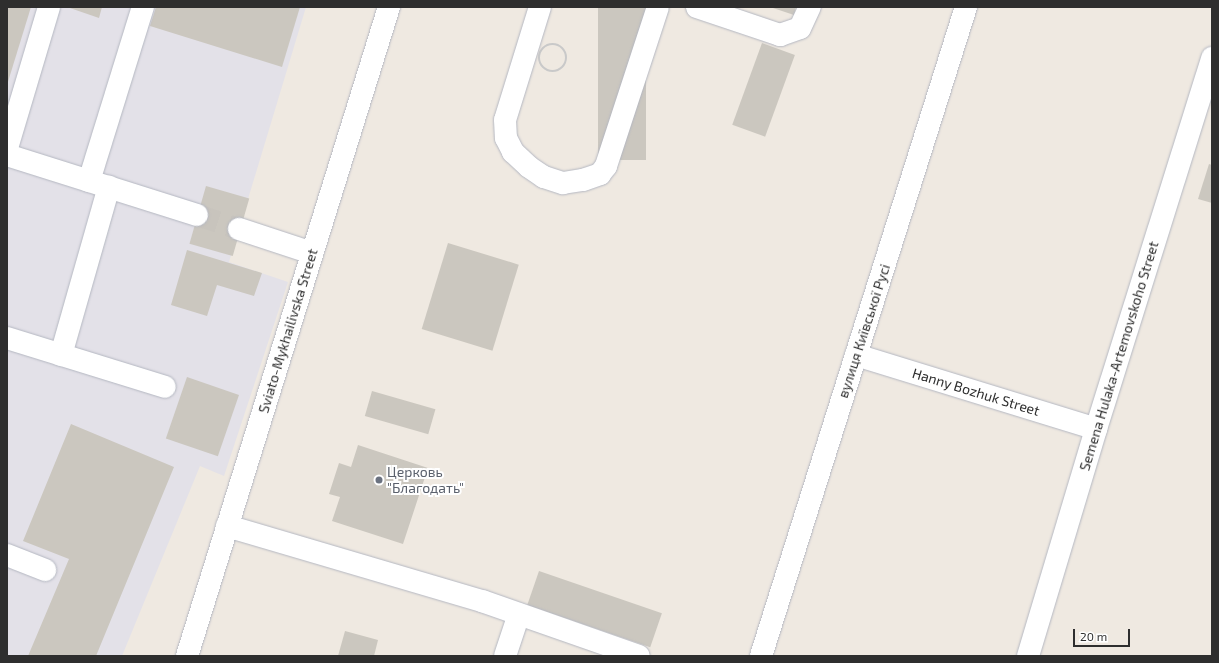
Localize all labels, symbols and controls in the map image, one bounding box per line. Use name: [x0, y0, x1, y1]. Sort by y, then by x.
street label: Semena Hulaka-Artemovskoho Street: [1076, 239, 1162, 473]
street label: Sviato-Mykhailivska Street: [255, 247, 321, 415]
street label: вулиця Київської Русі: [834, 262, 894, 400]
street label: Hanny Bozhuk Street: [910, 365, 1042, 419]
place label: Церковь "Благодать": [387, 464, 464, 496]
marker: Церковь "Благодать": [374, 475, 384, 485]
scale bar: [1075, 621, 1132, 647]
text: 20 m: [1080, 629, 1107, 643]

